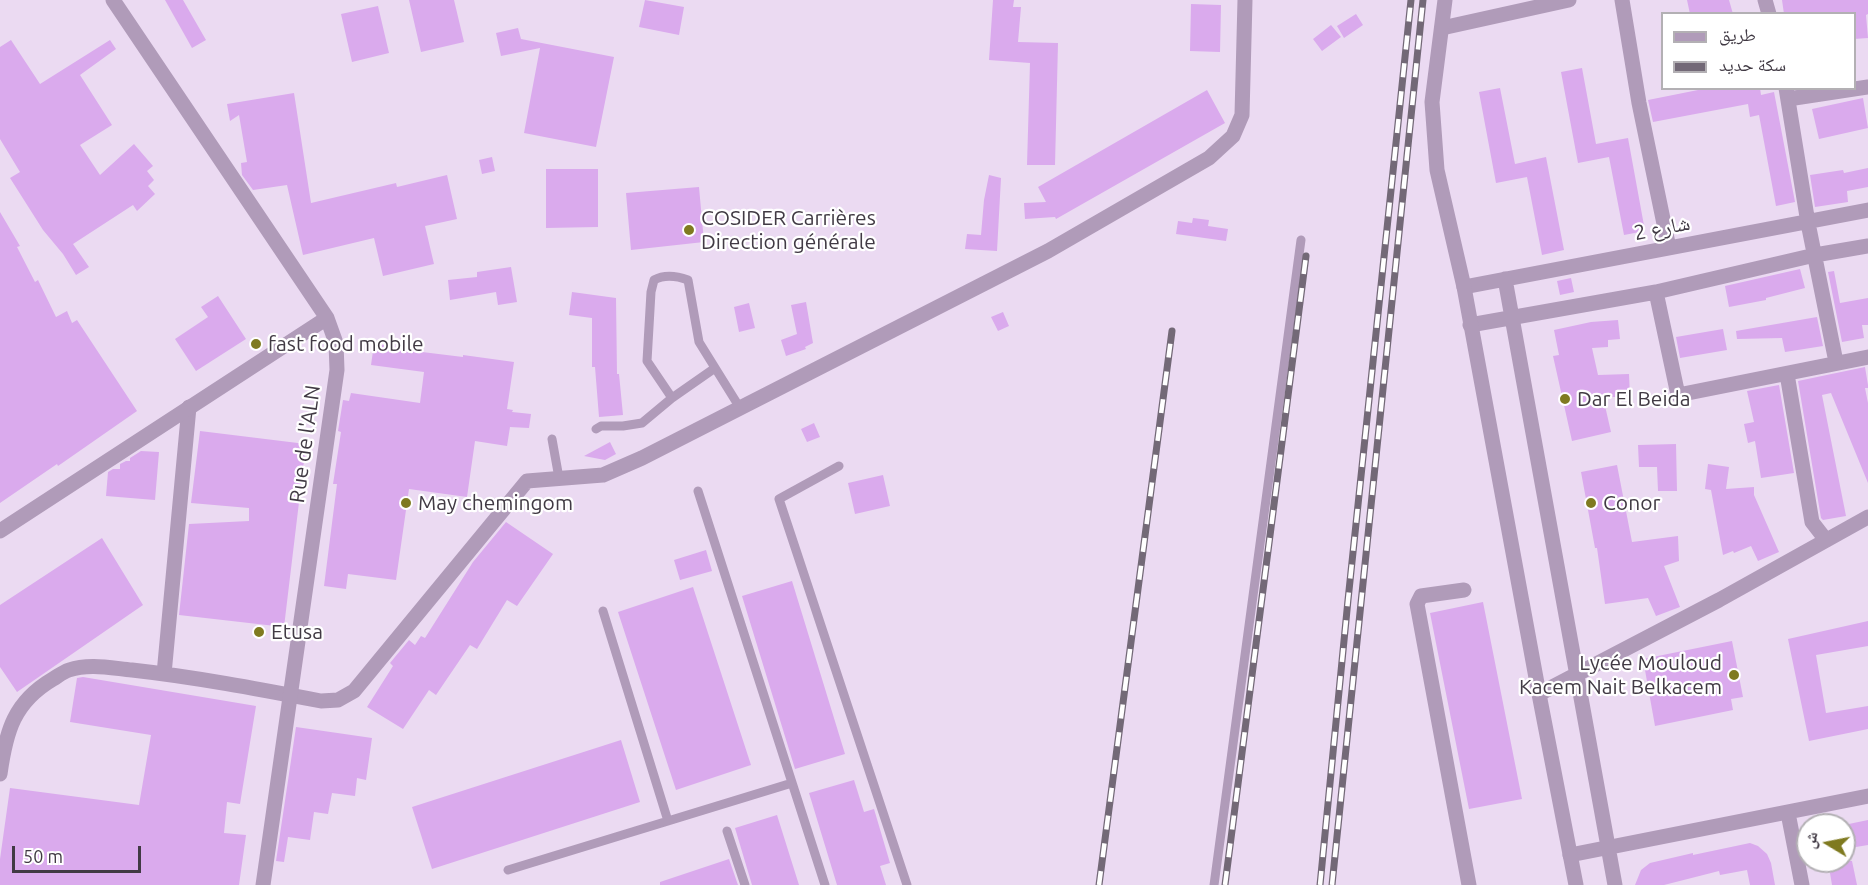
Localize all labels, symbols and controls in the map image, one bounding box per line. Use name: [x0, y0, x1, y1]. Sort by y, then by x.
legend: [1661, 12, 1856, 90]
text: طريق: [1719, 24, 1756, 44]
text: سكة حديد: [1719, 54, 1786, 74]
place label: COSIDER Carrières Direction générale: [701, 205, 876, 255]
street label: شارع 2: [1632, 210, 1692, 246]
marker: COSIDER Carrières Direction générale: [682, 223, 696, 237]
place label: fast food mobile: [268, 331, 423, 357]
marker: fast food mobile: [249, 337, 263, 351]
street label: Rue de l'ALN: [284, 383, 326, 505]
place label: Dar El Beida: [1577, 386, 1691, 412]
marker: Dar El Beida: [1558, 392, 1572, 406]
place label: May chemingom: [418, 490, 573, 516]
place label: Conor: [1603, 490, 1660, 516]
marker: May chemingom: [399, 496, 413, 510]
marker: Conor: [1584, 496, 1598, 510]
place label: Etusa: [271, 619, 323, 645]
marker: Etusa: [252, 625, 266, 639]
place label: Lycée Mouloud Kacem Nait Belkacem: [1519, 650, 1722, 700]
marker: Lycée Mouloud Kacem Nait Belkacem: [1727, 668, 1741, 682]
north arrow: [1796, 813, 1856, 873]
text: ش: [1800, 830, 1821, 850]
scale bar: [15, 834, 144, 872]
text: 50 m: [23, 846, 63, 866]

